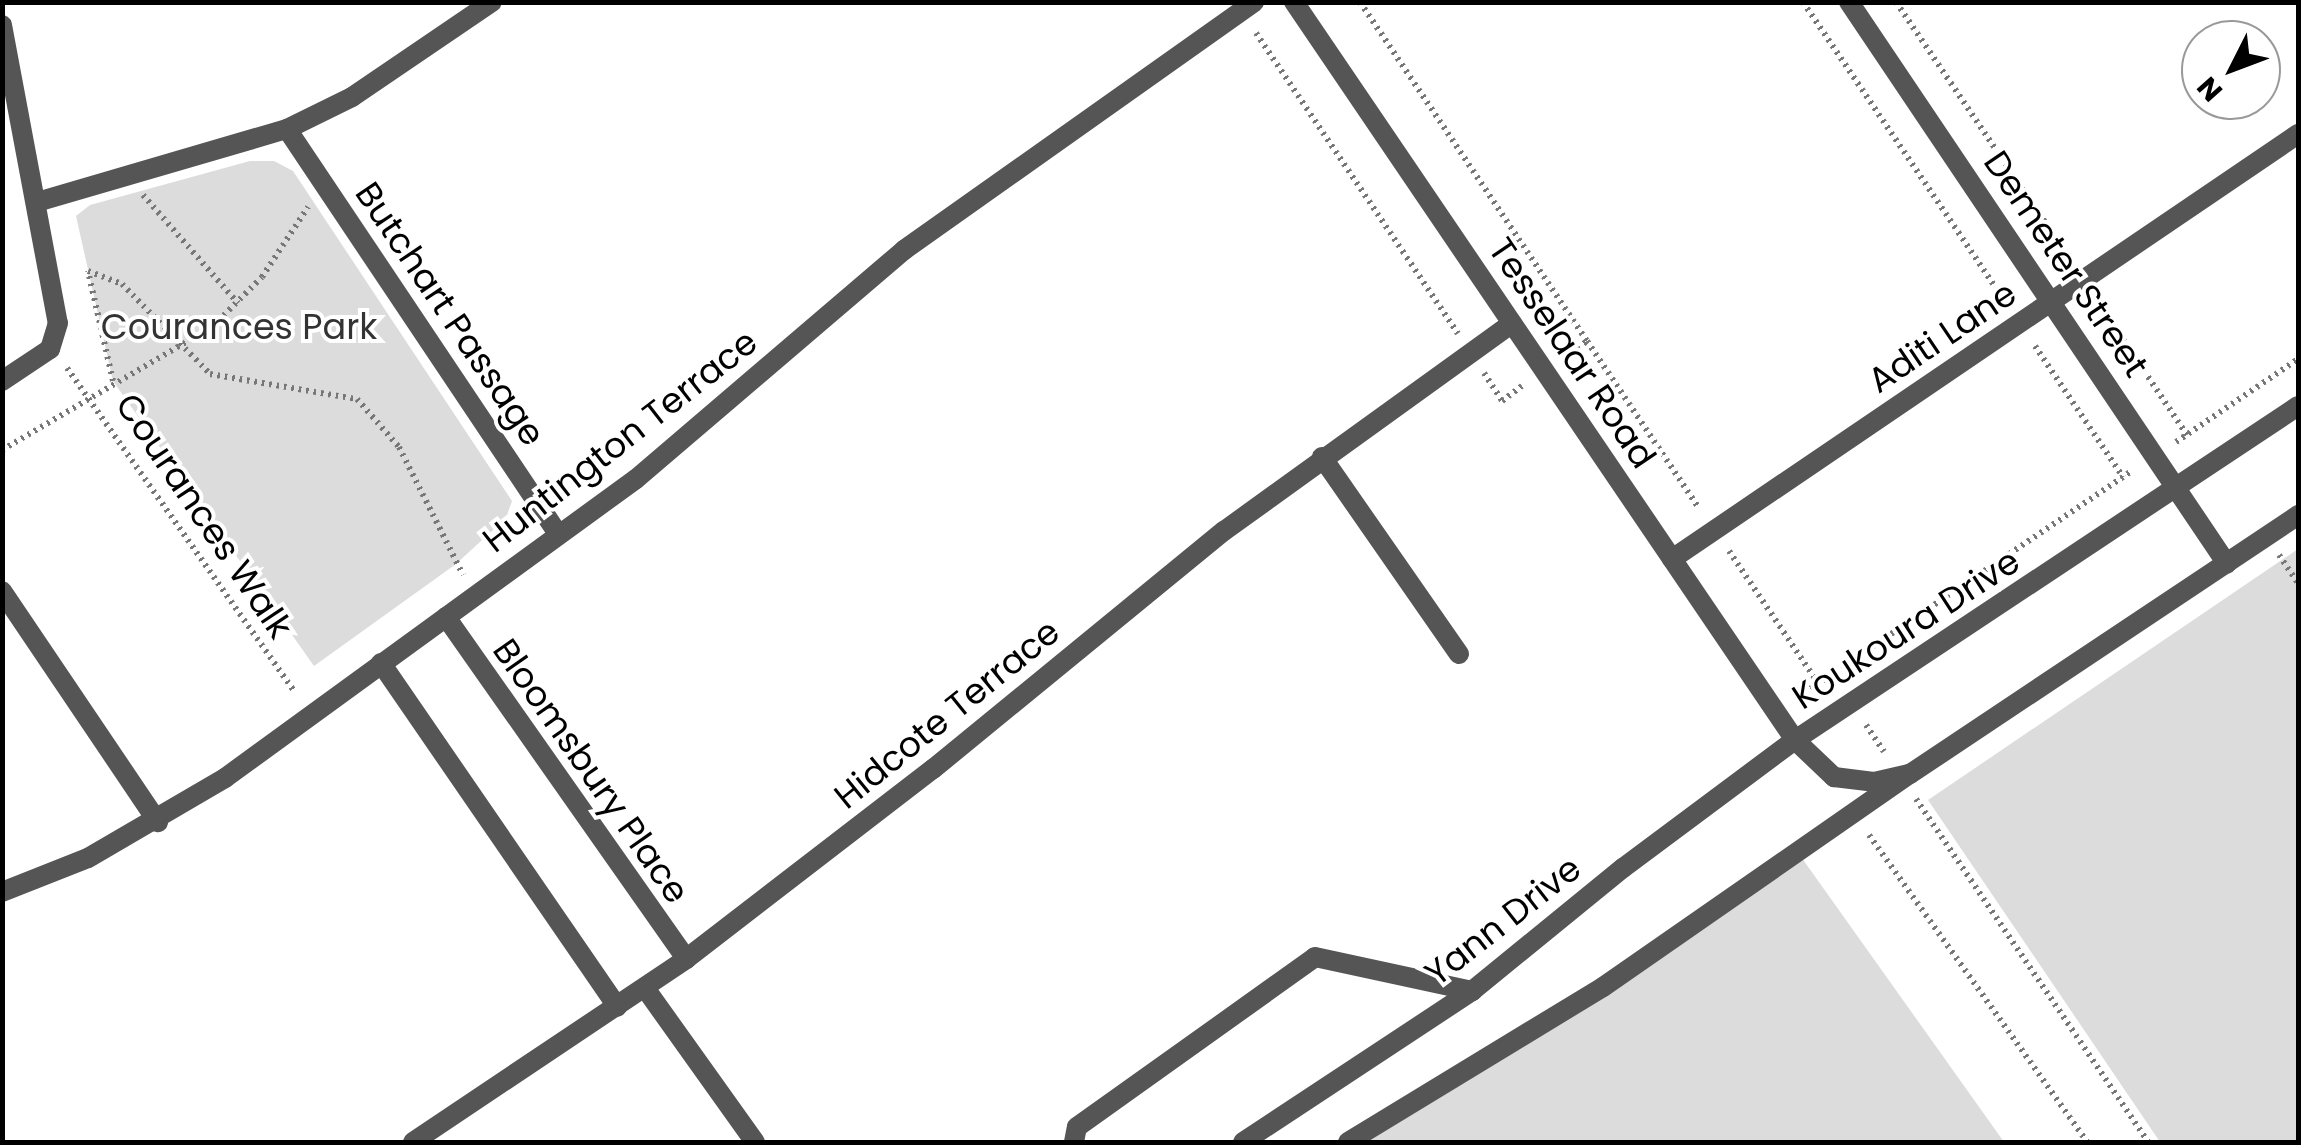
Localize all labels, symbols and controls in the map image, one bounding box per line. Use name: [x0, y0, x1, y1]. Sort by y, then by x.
north arrow: [2181, 20, 2281, 120]
text: N: [2188, 68, 2231, 110]
street label: Demeter Street: [1975, 143, 2157, 385]
street label: Butchart Passage: [346, 174, 554, 454]
street label: Tesselaar Road: [1480, 230, 1664, 476]
street label: Aditi Lane: [1860, 272, 2024, 402]
park label: Courances Park: [101, 306, 377, 348]
street label: Huntington Terrace: [474, 321, 766, 561]
street label: Courances Walk: [107, 386, 301, 646]
street label: Koukoura Drive: [1785, 540, 2027, 718]
street label: Hidcote Terrace: [826, 610, 1068, 818]
street label: Bloomsbury Place: [484, 631, 698, 911]
street label: Yann Drive: [1417, 847, 1589, 995]

